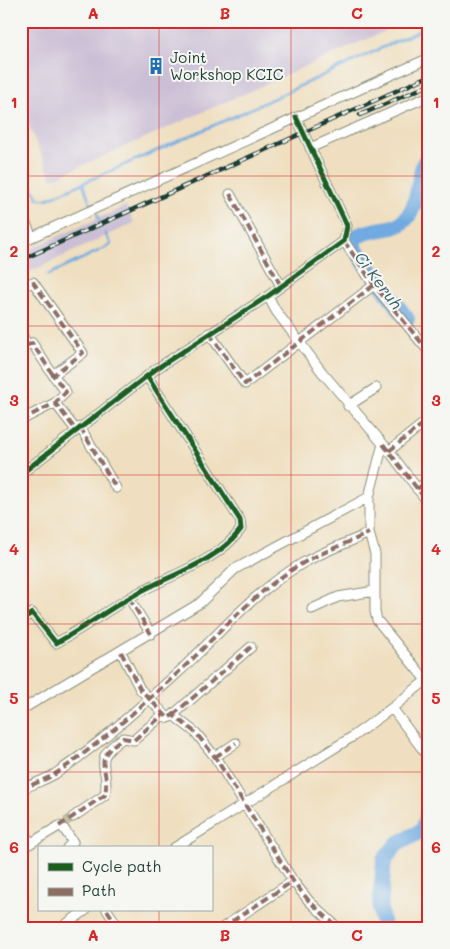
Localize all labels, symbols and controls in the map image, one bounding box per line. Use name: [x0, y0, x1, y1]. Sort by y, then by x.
text: A: [87, 2, 99, 23]
text: B: [220, 2, 230, 23]
text: C: [351, 2, 363, 23]
place label: Joint Workshop KCIC: [170, 47, 284, 84]
building icon: Joint Workshop KCIC: [146, 56, 166, 76]
text: 1: [10, 91, 18, 112]
text: 1: [432, 91, 440, 112]
text: 2: [10, 240, 19, 261]
text: 2: [432, 240, 441, 261]
water label: Ci Keruh: [350, 247, 408, 313]
text: 3: [9, 389, 19, 410]
text: 3: [431, 389, 441, 410]
text: 4: [9, 538, 19, 559]
text: 4: [431, 538, 441, 559]
text: 5: [9, 687, 19, 708]
text: 5: [431, 687, 441, 708]
text: 6: [9, 836, 19, 857]
text: 6: [431, 836, 441, 857]
legend: [38, 846, 212, 912]
text: Cycle path: [82, 856, 161, 876]
text: Path: [82, 880, 116, 900]
text: A: [87, 924, 99, 945]
text: B: [220, 924, 230, 945]
text: C: [351, 924, 363, 945]

